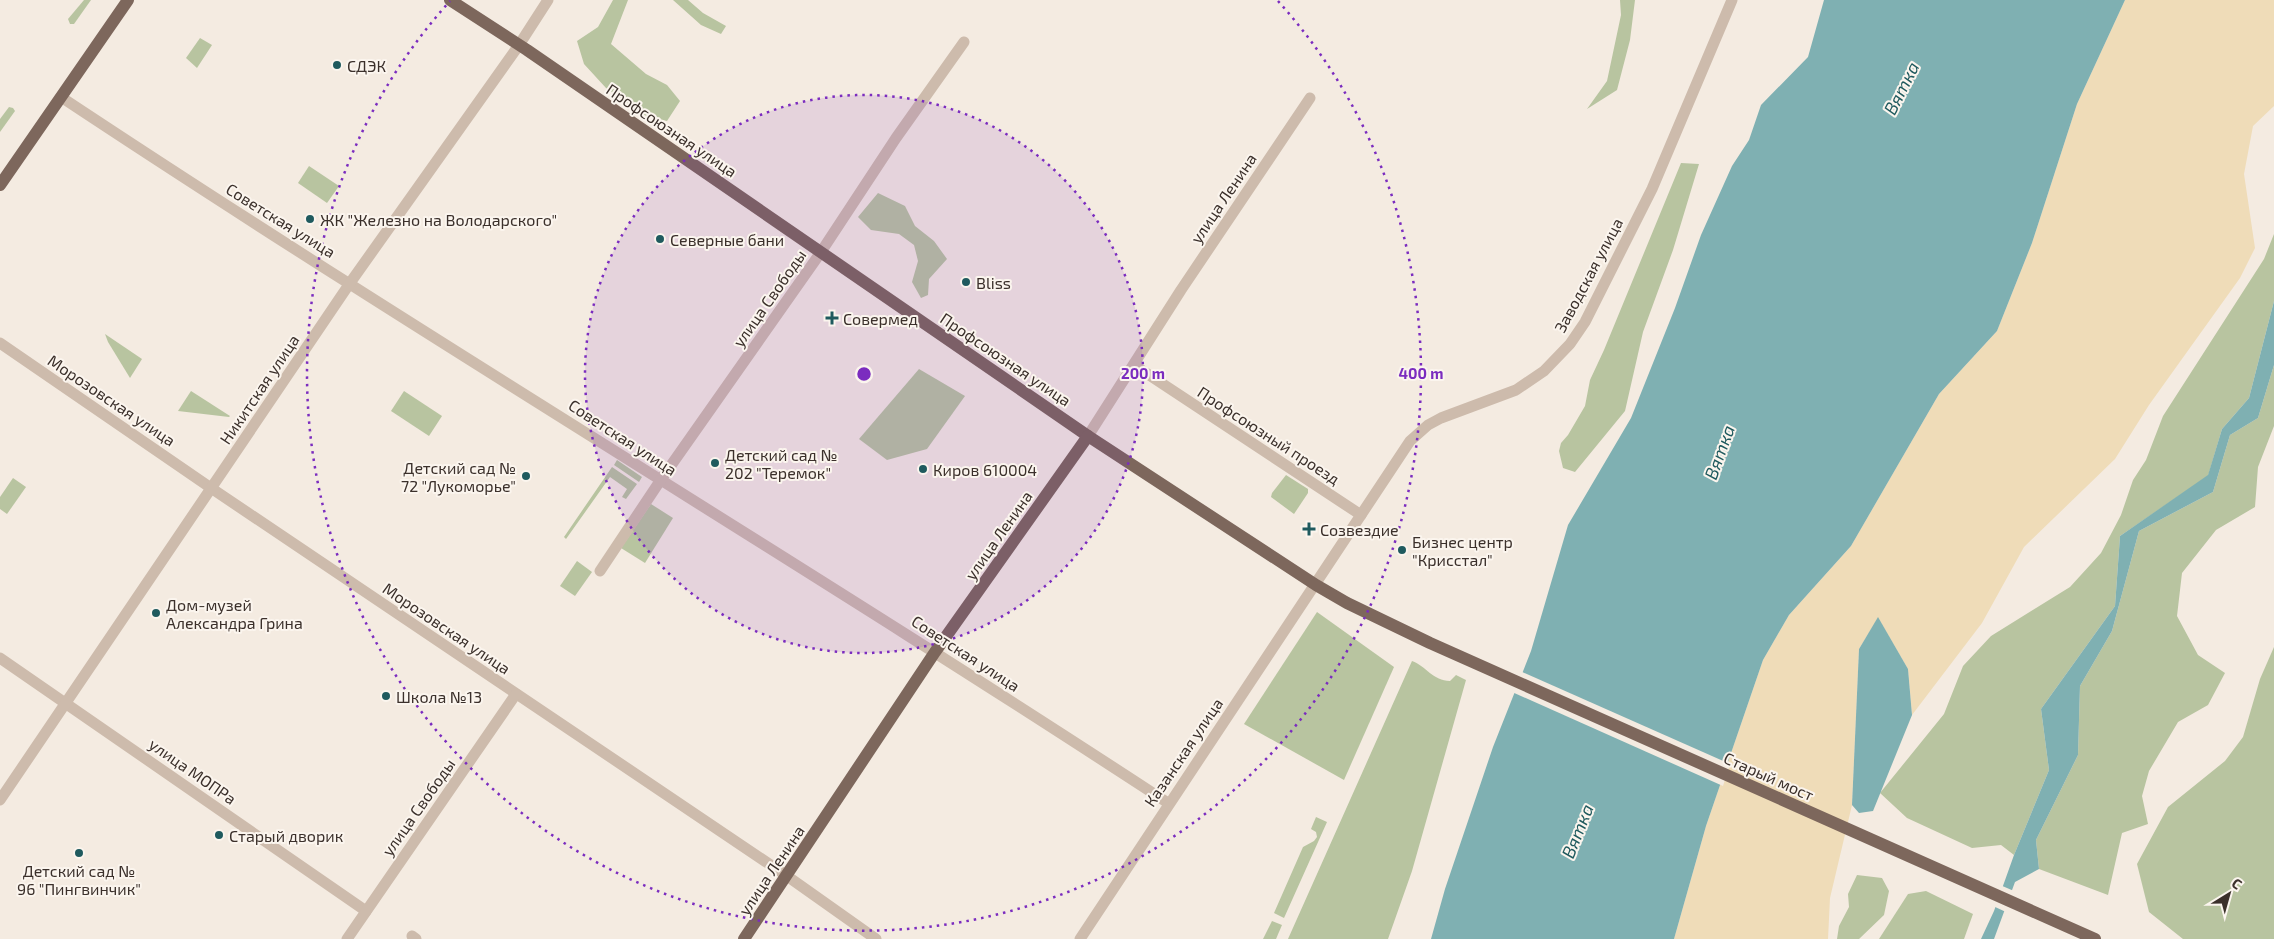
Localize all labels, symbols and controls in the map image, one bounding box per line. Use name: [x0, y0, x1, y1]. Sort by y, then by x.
place label: СДЭК: [347, 56, 386, 75]
water label: Вятка: [1878, 58, 1924, 118]
marker: СДЭК: [331, 59, 343, 71]
street label: Профсоюзная улица: [603, 79, 741, 182]
street label: улица Ленина: [1186, 150, 1261, 247]
street label: Советская улица: [222, 179, 339, 262]
place label: ЖК "Железно на Володарского": [320, 210, 557, 229]
marker: ЖК "Железно на Володарского": [304, 213, 316, 225]
street label: Заводская улица: [1550, 214, 1627, 336]
place label: Северные бани: [670, 230, 784, 249]
marker: Северные бани: [654, 233, 666, 245]
street label: улица Свободы: [728, 246, 810, 351]
place label: Bliss: [976, 273, 1011, 292]
marker: Bliss: [960, 276, 972, 288]
street label: Профсоюзная улица: [937, 308, 1075, 411]
place label: Совермед: [843, 309, 918, 328]
marker: Совермед: [825, 311, 839, 325]
street label: Никитская улица: [215, 331, 303, 448]
street label: Морозовская улица: [44, 350, 179, 451]
text: 200 m: [1121, 364, 1165, 382]
text: 400 m: [1399, 364, 1443, 382]
centre of rings: [855, 365, 873, 383]
street label: Профсоюзный проезд: [1194, 382, 1344, 488]
street label: Советская улица: [565, 395, 681, 480]
water label: Вятка: [1699, 422, 1739, 482]
place label: Детский сад № 202 "Теремок": [725, 445, 838, 482]
marker: Детский сад № 202 "Теремок": [709, 457, 721, 469]
place label: Детский сад № 72 "Лукоморье": [401, 458, 516, 496]
place label: Киров 610004: [933, 460, 1037, 479]
marker: Киров 610004: [917, 463, 929, 475]
marker: Детский сад № 72 "Лукоморье": [520, 470, 532, 482]
street label: улица Ленина: [960, 487, 1036, 584]
place label: Созвездие: [1320, 520, 1399, 539]
marker: Созвездие: [1302, 522, 1316, 536]
place label: Бизнес центр "Крисстал": [1412, 532, 1513, 569]
marker: Бизнес центр "Крисстал": [1396, 544, 1408, 556]
street label: Морозовская улица: [379, 578, 514, 679]
place label: Дом-музей Александра Грина: [166, 595, 303, 632]
marker: Дом-музей Александра Грина: [150, 607, 162, 619]
street label: Советская улица: [908, 611, 1024, 696]
place label: Школа №13: [396, 687, 482, 706]
marker: Школа №13: [380, 690, 392, 702]
street label: Казанская улица: [1140, 694, 1227, 810]
street label: улица МОПРа: [145, 734, 240, 809]
street label: Старый мост: [1721, 748, 1817, 804]
street label: улица Свободы: [377, 755, 459, 860]
water label: Вятка: [1556, 801, 1598, 861]
street label: улица Ленина: [734, 822, 809, 919]
place label: Старый дворик: [229, 826, 344, 845]
marker: Старый дворик: [213, 829, 225, 841]
marker: Детский сад № 96 "Пингвинчик": [73, 847, 85, 859]
place label: Детский сад № 96 "Пингвинчик": [17, 861, 141, 898]
north arrow: [2204, 869, 2254, 919]
text: С: [2229, 874, 2246, 892]

